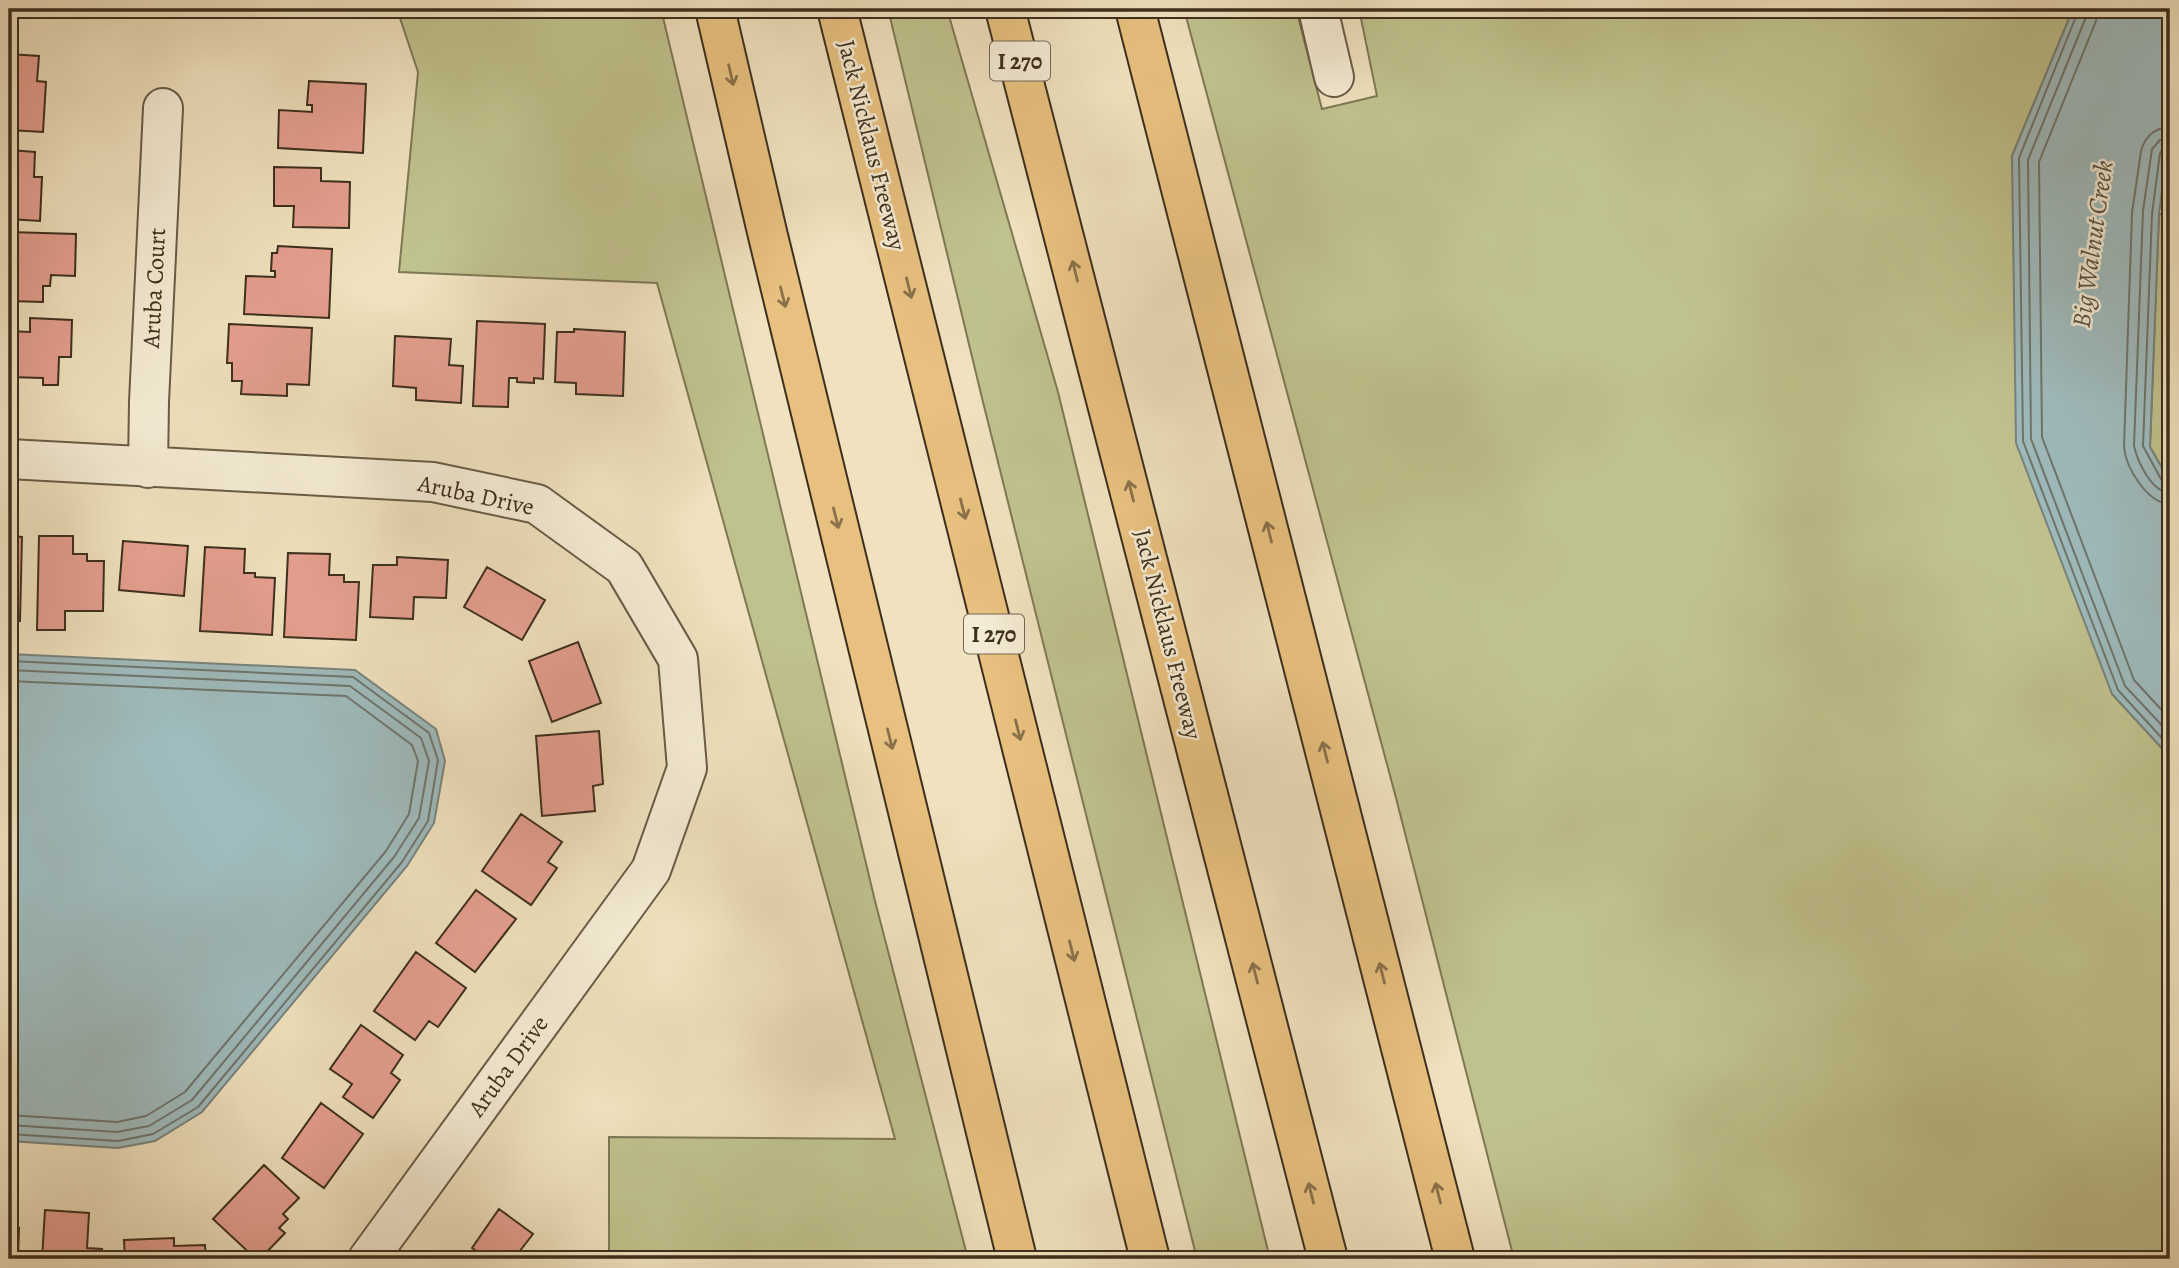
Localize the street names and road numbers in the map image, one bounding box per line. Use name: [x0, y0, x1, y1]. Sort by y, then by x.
street label: Jack Nicklaus Freeway: [830, 36, 914, 254]
road number: I 270: [990, 41, 1050, 80]
street label: Aruba Court: [135, 227, 173, 350]
street label: Aruba Drive: [414, 467, 537, 523]
street label: Jack Nicklaus Freeway: [1126, 525, 1210, 743]
road number: I 270: [964, 614, 1024, 654]
street label: Aruba Drive: [460, 1009, 556, 1124]

